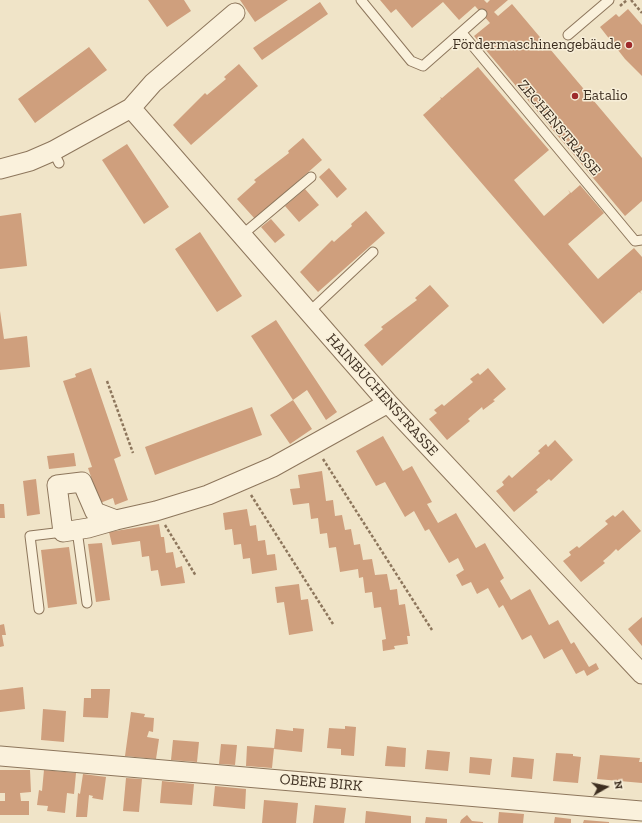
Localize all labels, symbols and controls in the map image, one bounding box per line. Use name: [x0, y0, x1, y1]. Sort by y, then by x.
place label: Fördermaschinengebäude: [453, 36, 621, 54]
marker: Fördermaschinengebäude: [624, 40, 634, 50]
street label: ZECHENSTRASSE: [514, 76, 604, 180]
place label: Eatalio: [583, 87, 628, 105]
marker: Eatalio: [570, 91, 580, 101]
street label: HAINBUCHENSTRASSE: [322, 330, 442, 460]
north arrow: [586, 767, 626, 807]
street label: OBERE BIRK: [279, 770, 363, 796]
text: N: [611, 780, 625, 790]

